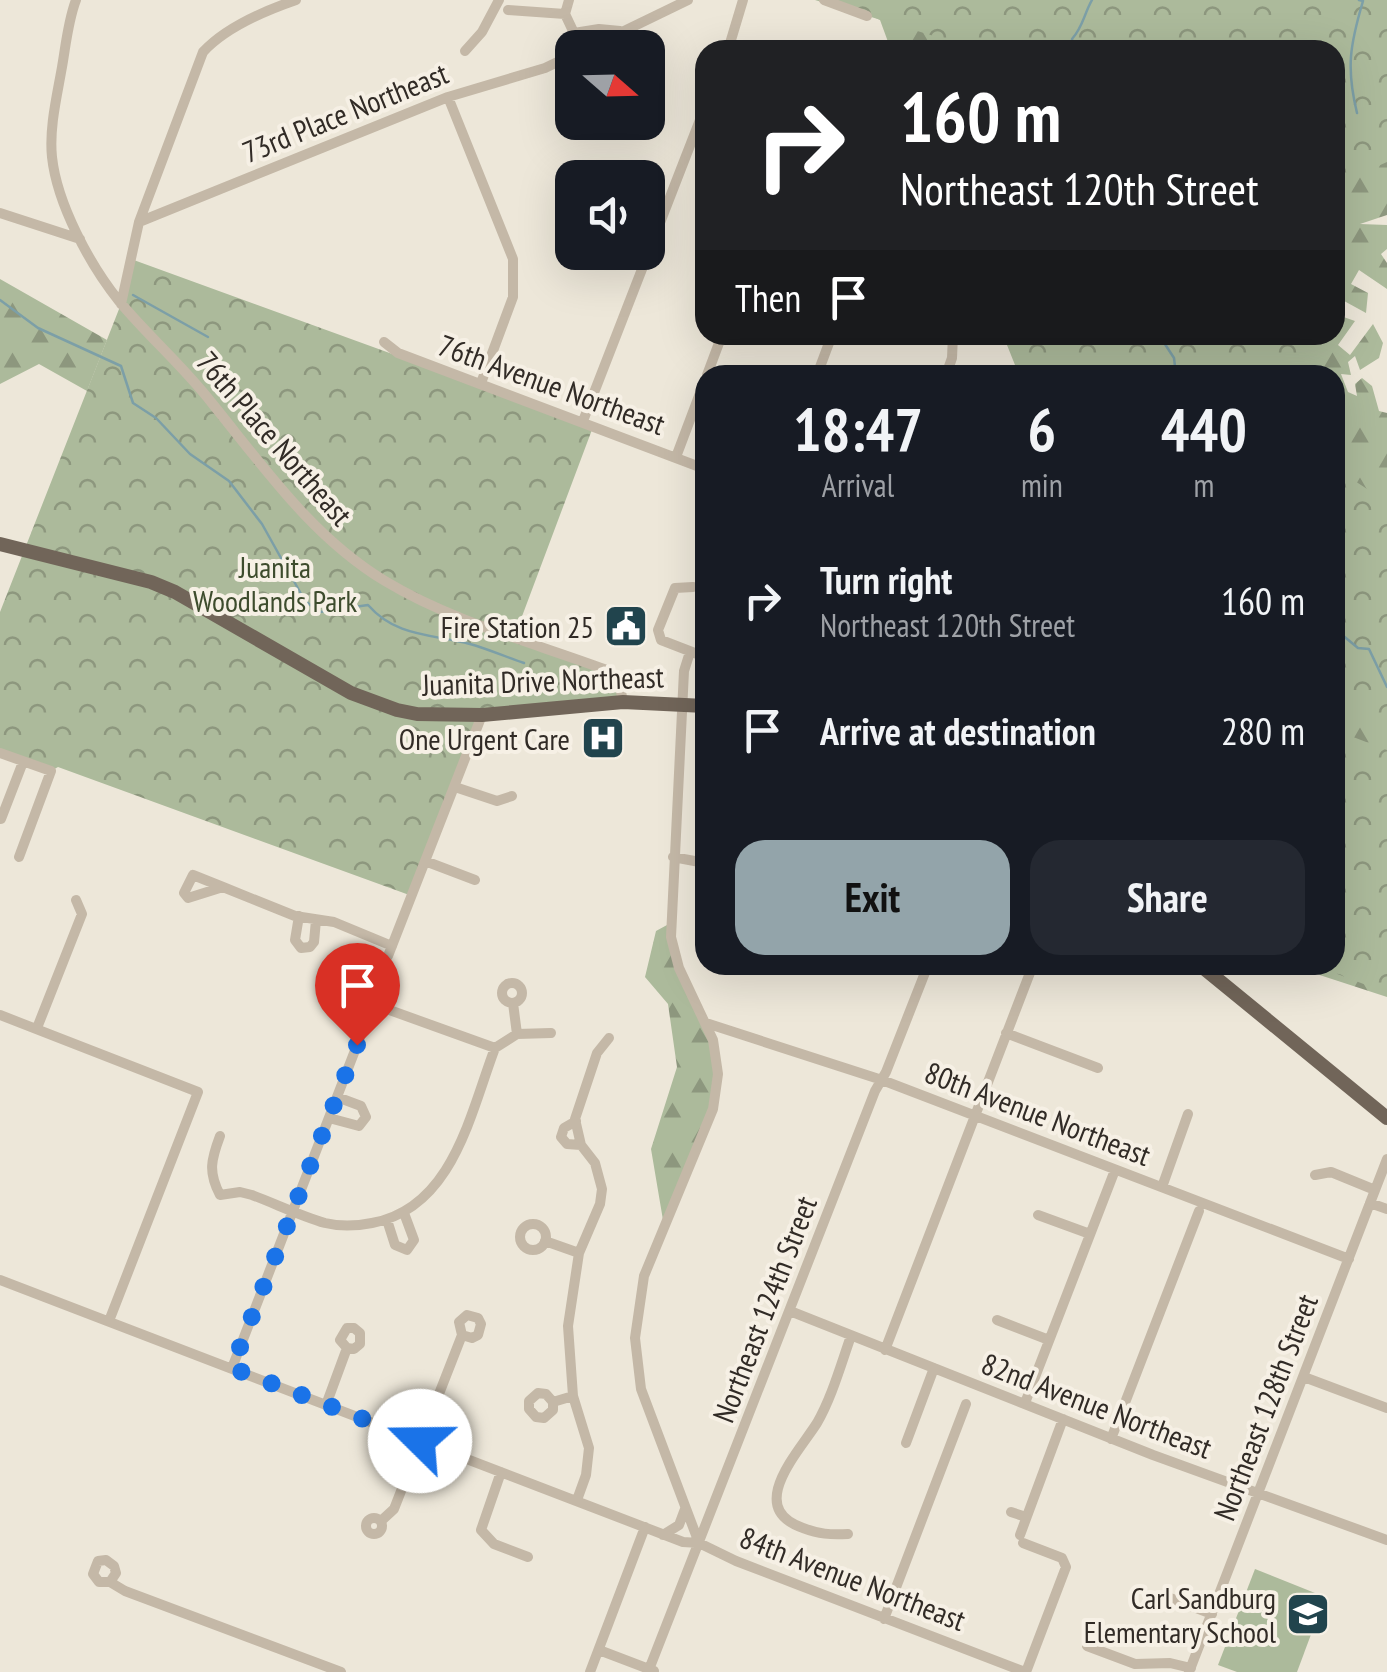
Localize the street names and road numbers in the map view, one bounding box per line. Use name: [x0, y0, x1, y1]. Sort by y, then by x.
street label: 73rd Place Northeast: [237, 53, 454, 171]
street label: 76th Avenue Northeast: [433, 325, 671, 443]
street label: 76th Place Northeast: [189, 343, 362, 534]
street label: Juanita Drive Northeast: [421, 656, 665, 704]
street label: 80th Avenue Northeast: [920, 1052, 1157, 1174]
street label: Northeast 124th Street: [703, 1190, 825, 1428]
street label: Northeast 128th Street: [1204, 1288, 1326, 1526]
street label: 82nd Avenue Northeast: [976, 1343, 1218, 1467]
street label: 84th Avenue Northeast: [735, 1517, 972, 1639]

